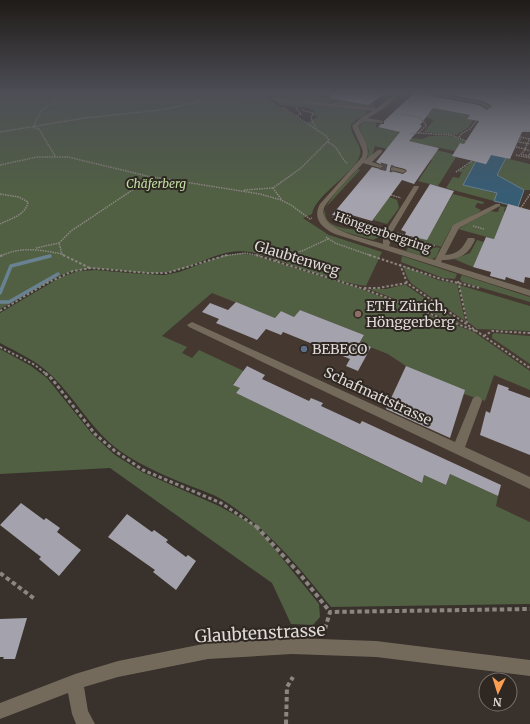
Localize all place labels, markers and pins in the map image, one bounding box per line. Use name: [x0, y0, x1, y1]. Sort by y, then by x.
place label: ETH Zürich, Hönggerberg: [366, 297, 456, 331]
marker: ETH Zürich, Hönggerberg: [353, 309, 363, 319]
place label: BEBECO: [312, 340, 367, 358]
marker: BEBECO: [299, 344, 309, 354]

